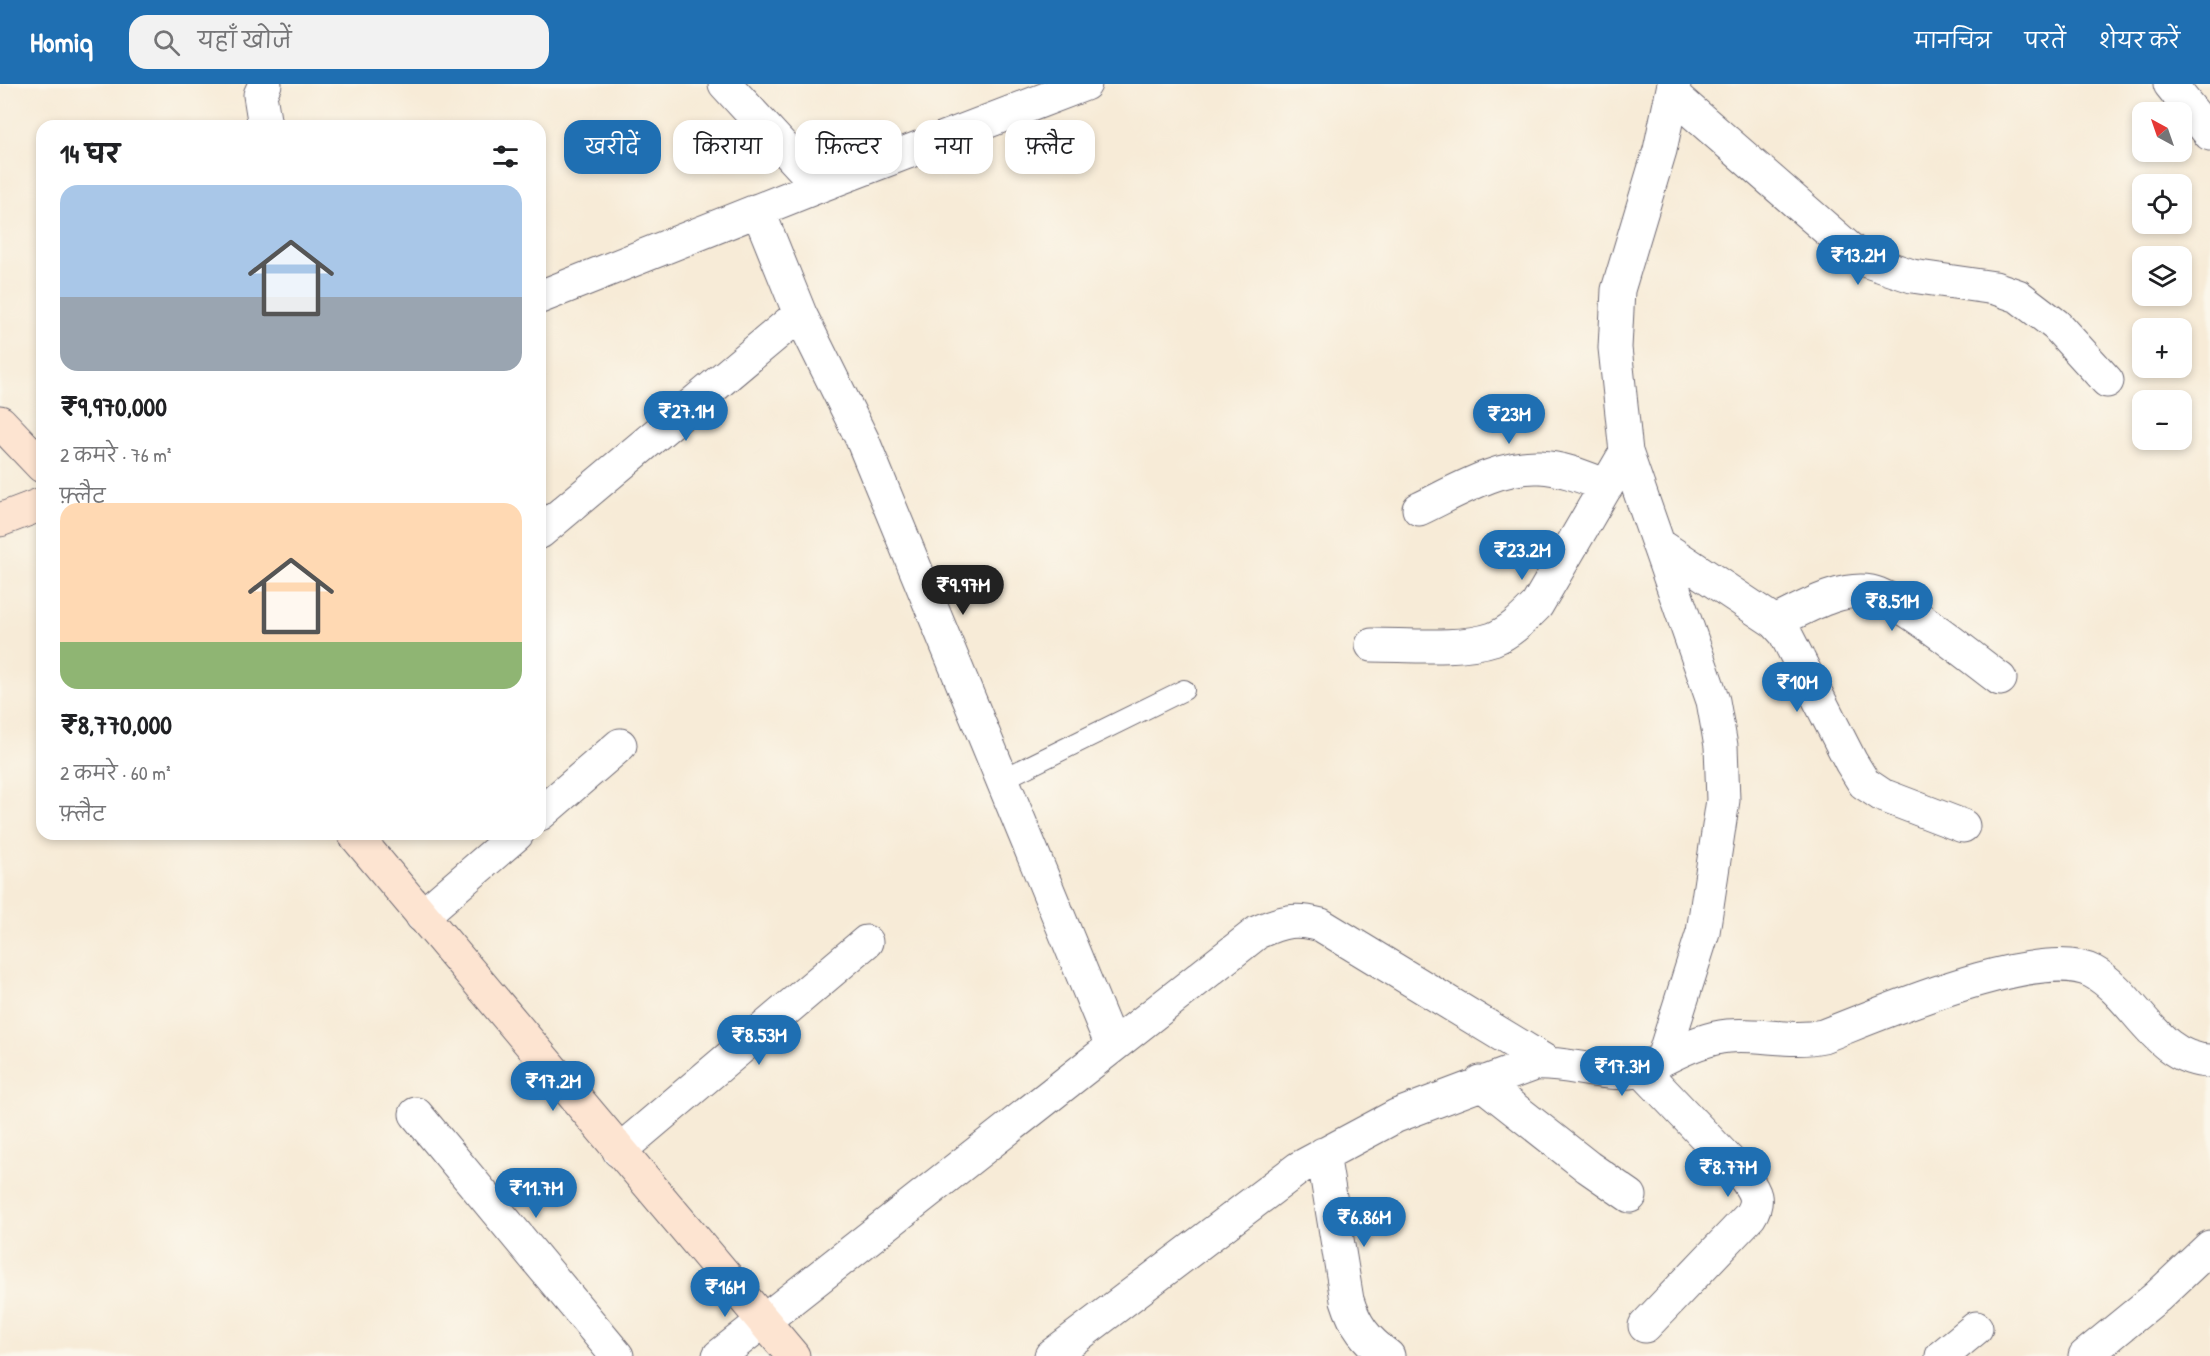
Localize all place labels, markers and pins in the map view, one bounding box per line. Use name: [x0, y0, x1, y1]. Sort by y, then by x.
pin: ₹13.2M: [1809, 235, 1907, 286]
pin: ₹27.1M: [637, 391, 735, 442]
pin: ₹23M: [1473, 394, 1545, 445]
pin: ₹23.2M: [1473, 530, 1571, 581]
pin: ₹9.97M: [914, 565, 1012, 616]
pin: ₹8.51M: [1843, 581, 1941, 632]
pin: ₹10M: [1761, 662, 1833, 713]
pin: ₹8.53M: [710, 1015, 808, 1066]
pin: ₹17.3M: [1573, 1046, 1671, 1097]
pin: ₹17.2M: [504, 1061, 602, 1112]
pin: ₹8.77M: [1679, 1147, 1777, 1198]
pin: ₹11.7M: [487, 1168, 585, 1219]
pin: ₹6.86M: [1315, 1197, 1413, 1248]
pin: ₹16M: [689, 1267, 761, 1318]

